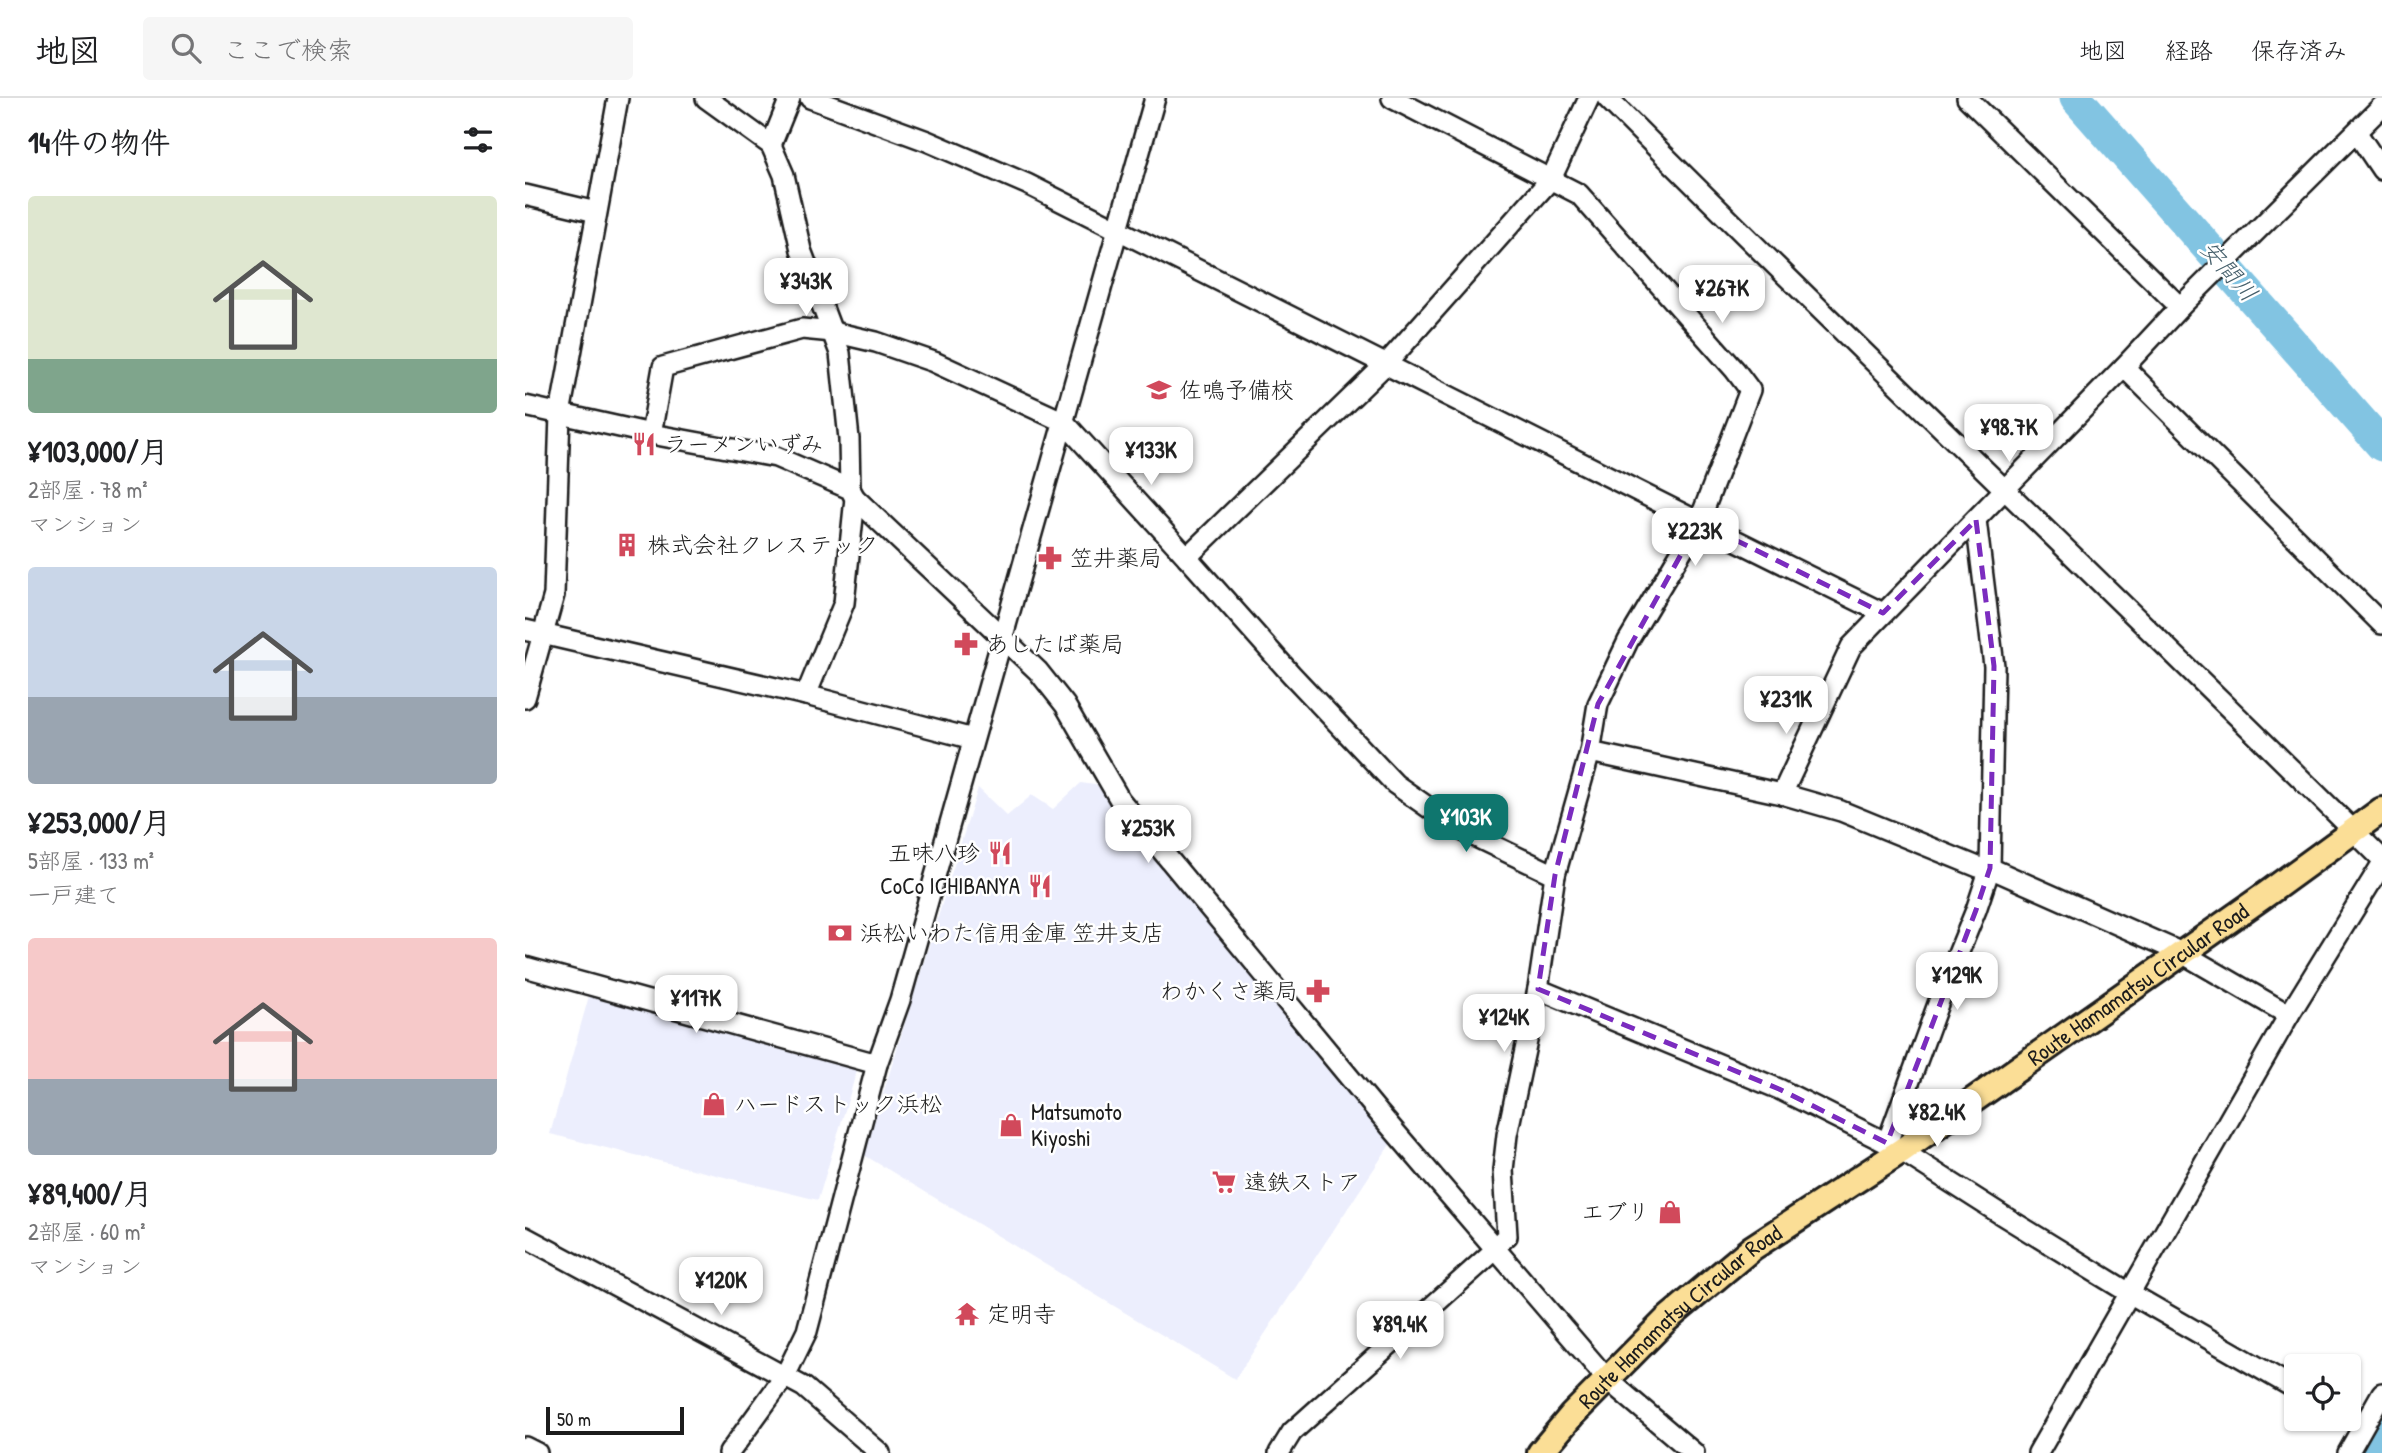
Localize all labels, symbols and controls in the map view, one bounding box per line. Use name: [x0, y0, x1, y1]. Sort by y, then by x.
search box: [143, 17, 633, 80]
text: 地図: [35, 28, 101, 72]
icon: search: [167, 29, 205, 67]
text: ここで検索: [223, 32, 353, 67]
text: 地図: [2079, 34, 2127, 66]
text: 経路: [2165, 34, 2213, 66]
text: 保存済み: [2251, 34, 2347, 66]
icon: filters: [459, 121, 497, 159]
text: 14件の物件: [28, 122, 170, 162]
water label: 安間川: [2194, 233, 2265, 308]
icon: home: [200, 242, 326, 368]
pin: ¥343K: [757, 258, 855, 318]
text: ¥343K: [780, 265, 832, 296]
pin: ¥267K: [1673, 266, 1771, 325]
text: ¥267K: [1695, 272, 1749, 303]
place label: 佐鳴予備校: [1179, 374, 1294, 405]
school or university icon: 佐鳴予備校: [1145, 376, 1173, 404]
pin: ¥98.7K: [1952, 404, 2066, 464]
text: ¥98.7K: [1980, 411, 2038, 442]
place label: ラーメンいずみ: [664, 428, 823, 459]
pin: ¥133K: [1102, 428, 1200, 487]
restaurant icon: ラーメンいずみ: [630, 430, 658, 458]
text: ¥103,000/月: [28, 431, 169, 471]
text: ¥133K: [1125, 434, 1177, 465]
text: 2部屋 · 78 m²: [28, 474, 148, 505]
text: マンション: [28, 508, 142, 539]
pin: ¥223K: [1646, 508, 1744, 568]
text: ¥223K: [1668, 515, 1722, 546]
place label: 株式会社クレステック: [647, 529, 878, 560]
building icon: 株式会社クレステック: [613, 531, 641, 559]
place label: 笠井薬局: [1070, 542, 1162, 573]
pharmacy icon: 笠井薬局: [1036, 544, 1064, 572]
icon: home: [200, 613, 326, 739]
place label: あしたば薬局: [986, 628, 1124, 659]
pharmacy icon: あしたば薬局: [952, 630, 980, 658]
pin: ¥231K: [1737, 676, 1835, 736]
text: ¥231K: [1760, 683, 1812, 714]
pin: ¥103K: [1417, 794, 1515, 854]
text: ¥103K: [1440, 801, 1492, 832]
text: ¥253,000/月: [28, 802, 171, 842]
pin: ¥253K: [1099, 806, 1197, 865]
text: ¥253K: [1121, 812, 1175, 843]
place label: 五味八珍: [888, 837, 980, 868]
restaurant icon: 五味八珍: [986, 839, 1014, 867]
text: 5部屋 · 133 m²: [28, 845, 154, 876]
place label: CoCo ICHIBANYA: [880, 870, 1020, 901]
restaurant icon: CoCo ICHIBANYA: [1026, 872, 1054, 900]
text: 一戸建て: [28, 879, 120, 910]
street label: Route Hamamatsu Circular Road: [2021, 895, 2254, 1072]
place label: 浜松いわた信用金庫 笠井支店: [860, 917, 1164, 948]
bank icon: 浜松いわた信用金庫 笠井支店: [826, 919, 854, 947]
pin: ¥129K: [1908, 953, 2006, 1012]
text: ¥129K: [1932, 959, 1982, 990]
place label: わかくさ薬局: [1160, 975, 1298, 1006]
pin: ¥117K: [647, 976, 745, 1035]
pharmacy icon: わかくさ薬局: [1304, 977, 1332, 1005]
text: ¥117K: [671, 982, 721, 1013]
icon: home: [200, 984, 326, 1110]
pin: ¥124K: [1455, 995, 1553, 1054]
text: ¥124K: [1479, 1001, 1529, 1032]
place label: ハードストック浜松: [734, 1088, 943, 1119]
shop icon: ハードストック浜松: [700, 1090, 728, 1118]
pin: ¥82.4K: [1880, 1090, 1994, 1149]
place label: Matsumoto Kiyoshi: [1031, 1096, 1122, 1153]
text: ¥82.4K: [1909, 1096, 1965, 1127]
shop icon: Matsumoto Kiyoshi: [997, 1111, 1025, 1139]
place label: 遠鉄ストア: [1244, 1166, 1361, 1197]
supermarket icon: 遠鉄ストア: [1210, 1168, 1238, 1196]
text: ¥89,400/月: [28, 1173, 153, 1213]
place label: エブリ: [1581, 1196, 1650, 1227]
shop icon: エブリ: [1656, 1198, 1684, 1226]
text: 2部屋 · 60 m²: [28, 1216, 146, 1247]
street label: Route Hamamatsu Circular Road: [1571, 1217, 1787, 1415]
text: マンション: [28, 1250, 142, 1281]
pin: ¥120K: [672, 1258, 770, 1317]
text: ¥120K: [695, 1264, 747, 1295]
place label: 定明寺: [987, 1298, 1056, 1329]
temple icon: 定明寺: [953, 1300, 981, 1328]
pin: ¥89.4K: [1343, 1302, 1457, 1361]
text: ¥89.4K: [1373, 1308, 1427, 1339]
map controls: [2284, 1354, 2361, 1431]
button: locate: [2284, 1354, 2361, 1431]
scale bar: [546, 1404, 684, 1436]
text: 50 m: [557, 1406, 591, 1432]

